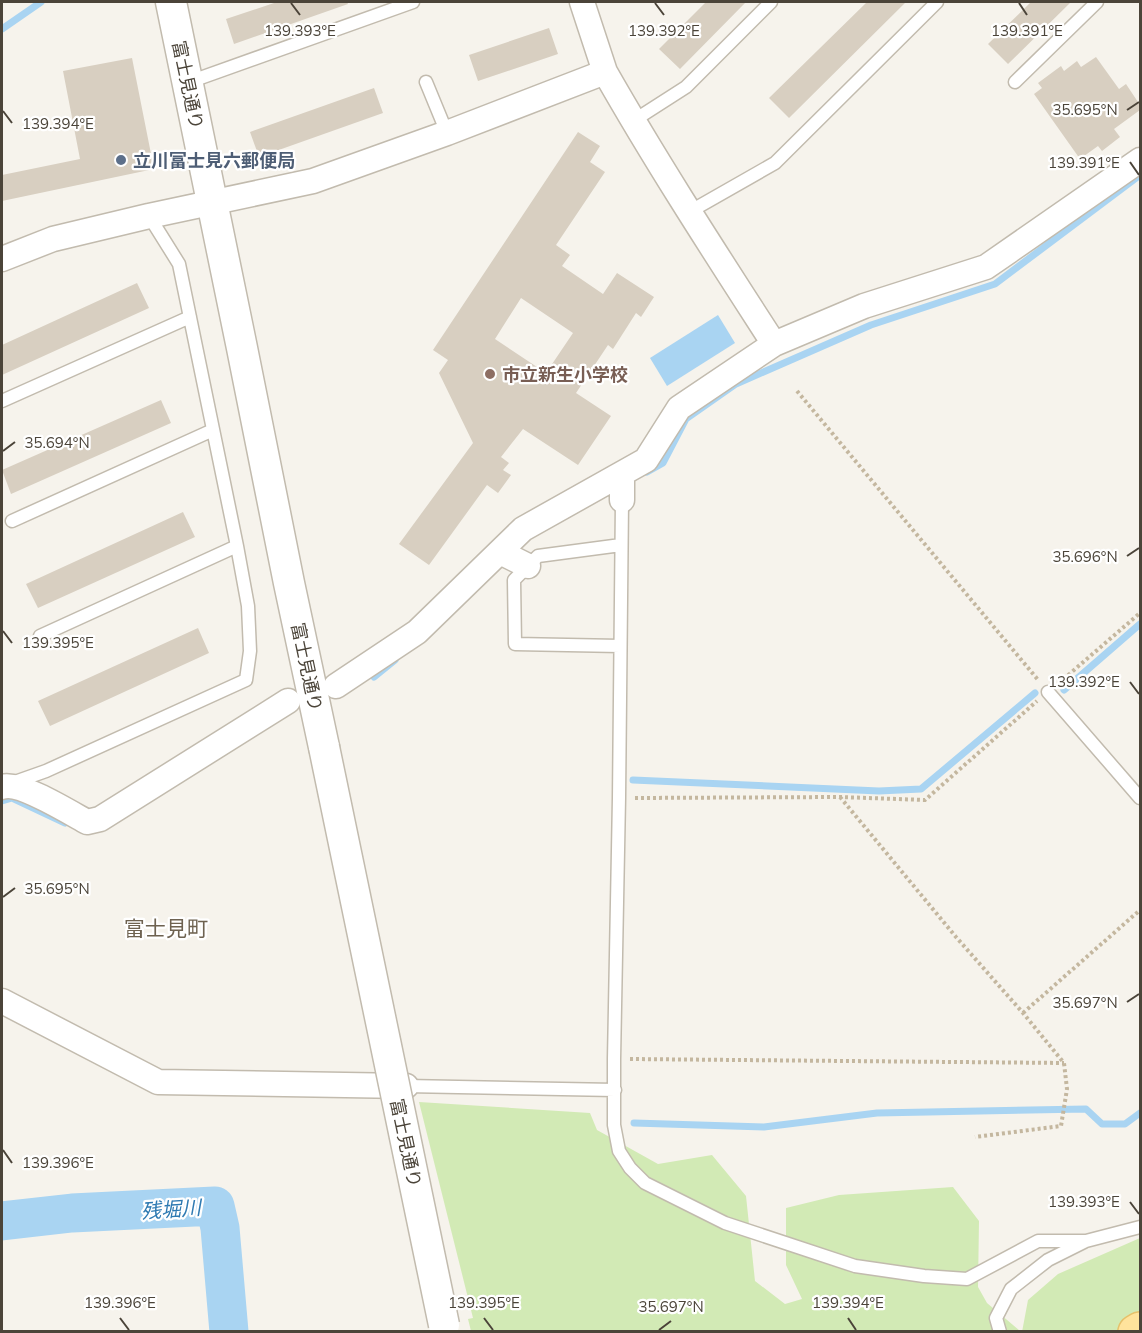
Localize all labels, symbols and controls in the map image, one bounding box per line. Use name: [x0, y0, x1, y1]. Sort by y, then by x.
text: 139.393°E: [264, 21, 336, 40]
text: 139.392°E: [628, 21, 700, 40]
text: 139.391°E: [991, 21, 1063, 40]
street label: 富士見通り: [167, 39, 209, 131]
text: 35.695°N: [1052, 100, 1118, 119]
text: 139.394°E: [22, 114, 94, 133]
place label: 立川富士見六郵便局: [133, 149, 295, 172]
marker: 立川富士見六郵便局: [114, 153, 128, 167]
text: 139.391°E: [1048, 153, 1120, 172]
place label: 市立新生小学校: [502, 363, 628, 386]
marker: 市立新生小学校: [483, 367, 497, 381]
text: 35.694°N: [24, 433, 90, 452]
text: 35.696°N: [1052, 547, 1118, 566]
street label: 富士見通り: [286, 621, 328, 713]
text: 139.395°E: [22, 633, 94, 652]
text: 139.392°E: [1048, 672, 1120, 691]
text: 35.695°N: [24, 879, 90, 898]
district label: 富士見町: [124, 915, 208, 941]
text: 35.697°N: [1052, 993, 1118, 1012]
street label: 富士見通り: [385, 1097, 427, 1189]
text: 139.396°E: [22, 1153, 94, 1172]
text: 139.393°E: [1048, 1192, 1120, 1211]
water label: 残堀川: [140, 1194, 204, 1224]
text: 139.396°E: [84, 1293, 156, 1312]
text: 139.395°E: [448, 1293, 520, 1312]
text: 139.394°E: [812, 1293, 884, 1312]
text: 35.697°N: [638, 1297, 704, 1316]

